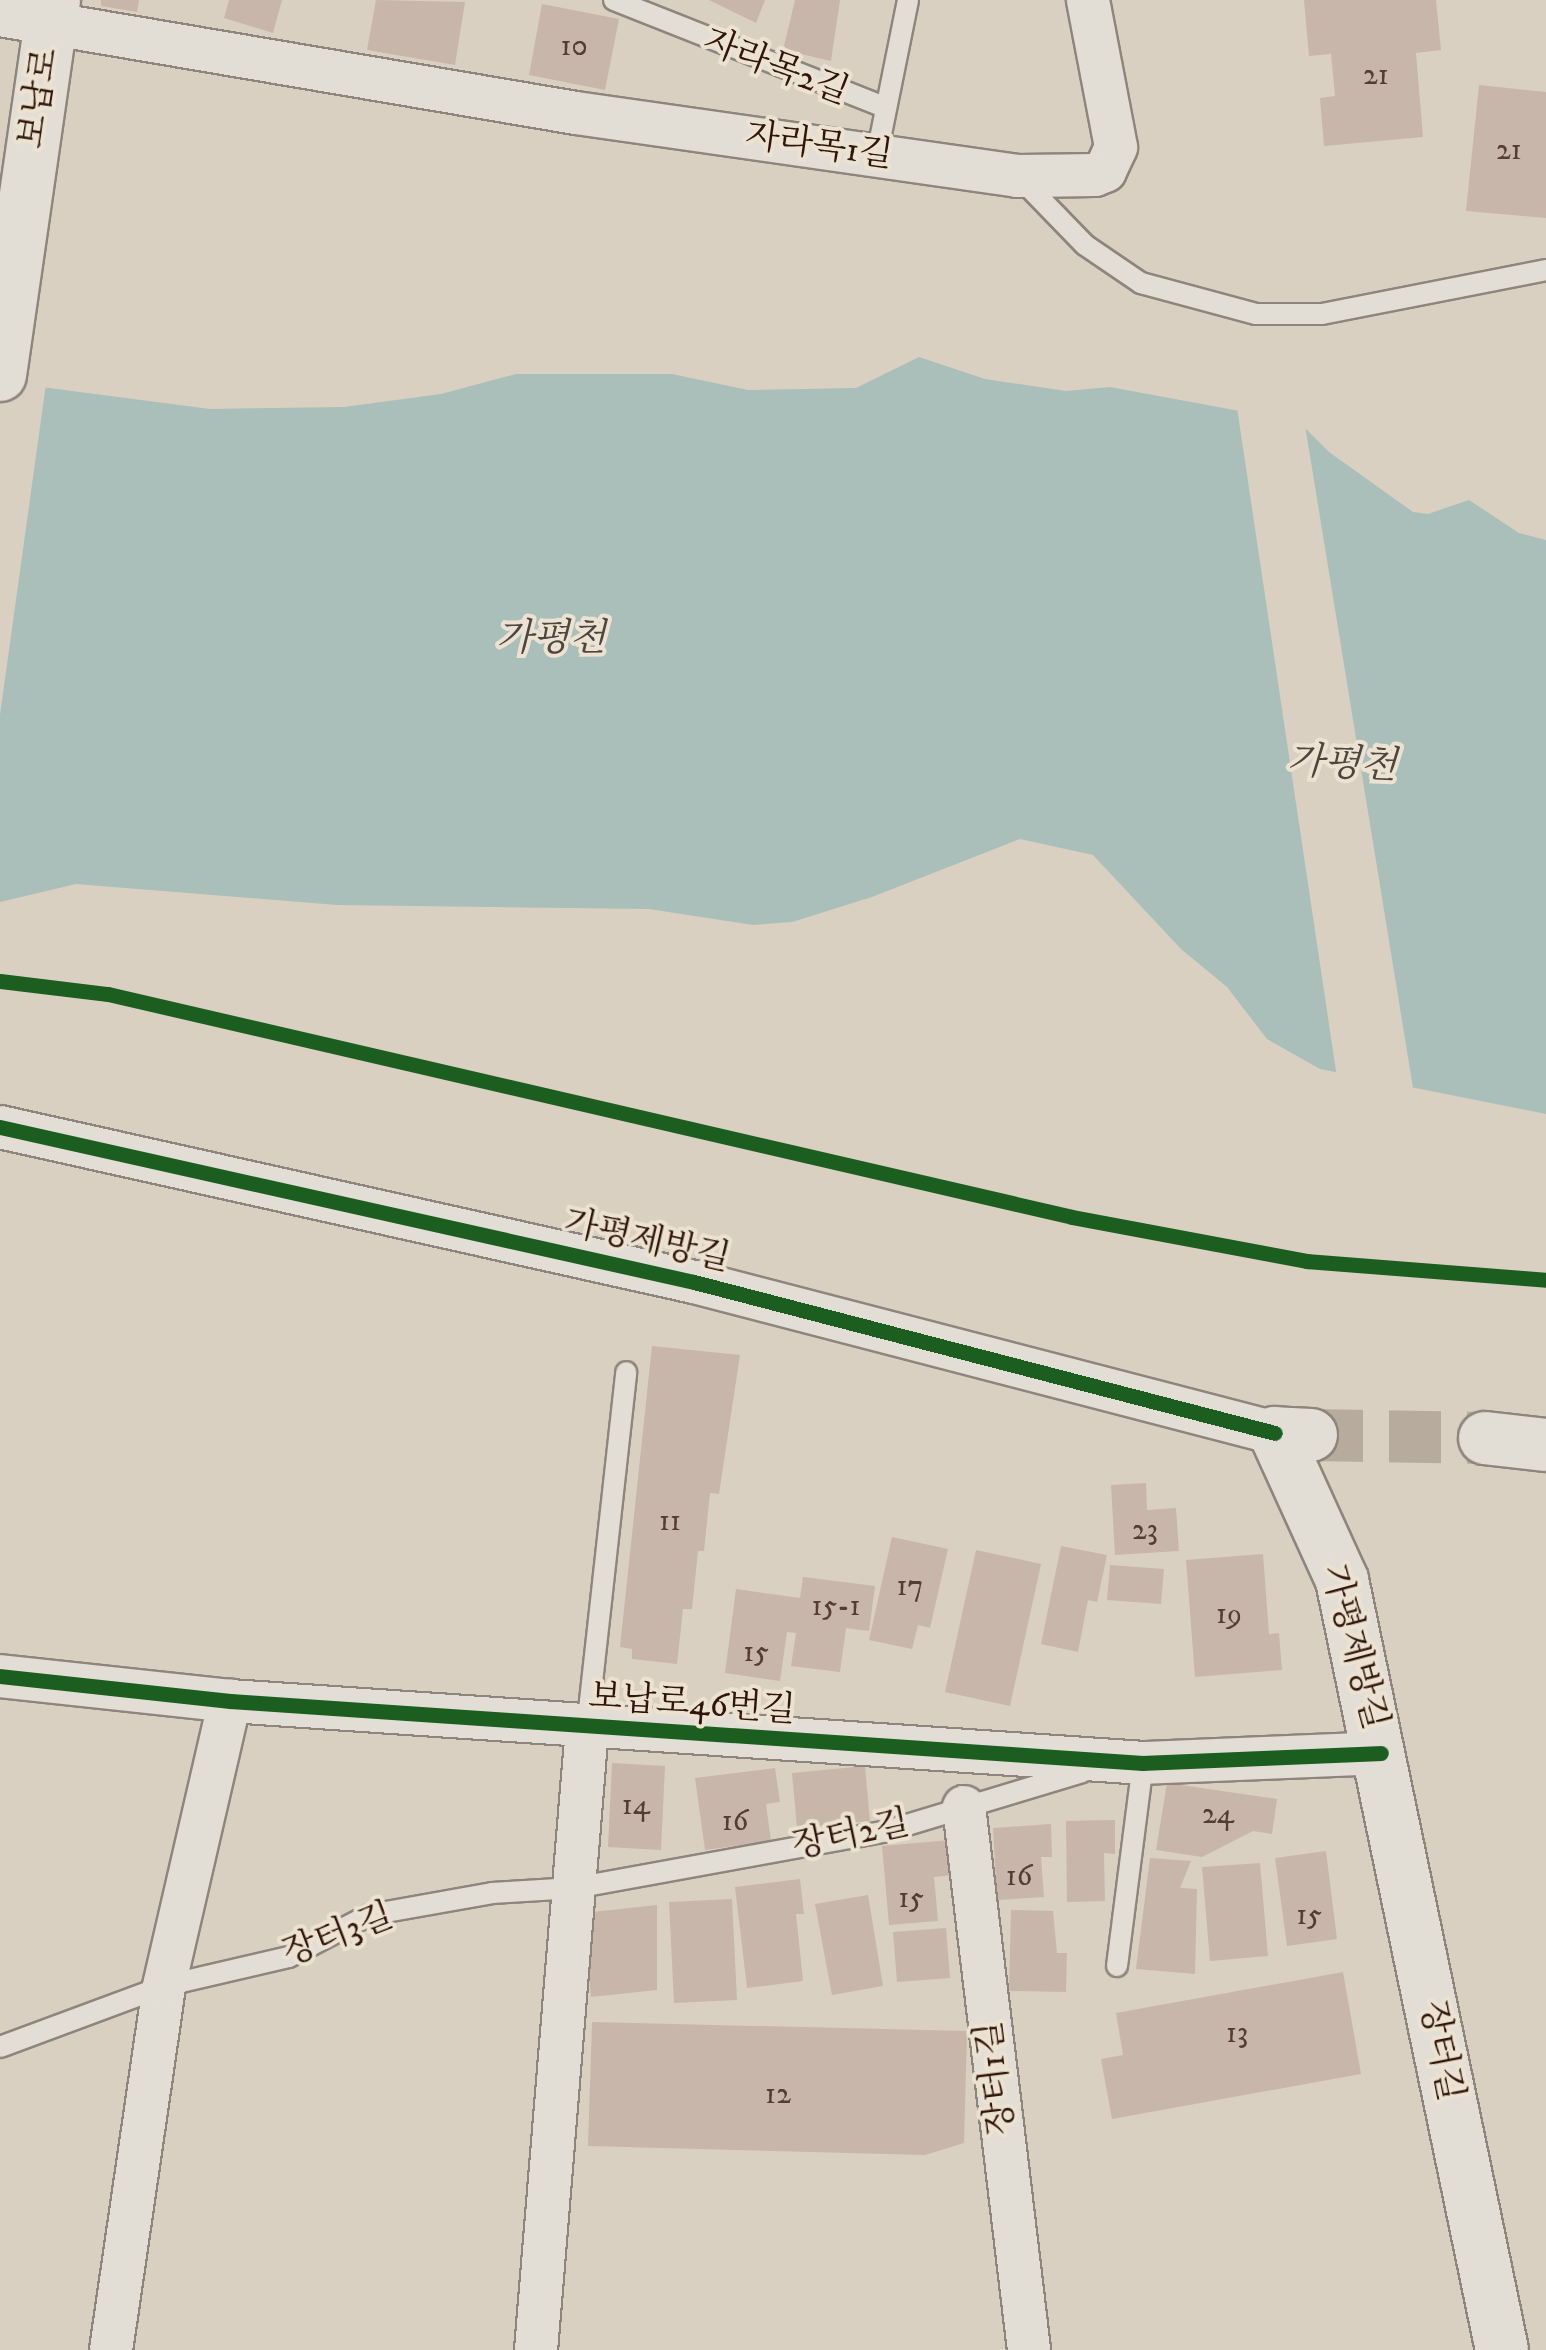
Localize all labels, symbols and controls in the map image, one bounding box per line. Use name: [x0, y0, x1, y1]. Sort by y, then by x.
street label: 자라목2길: [697, 20, 855, 114]
house number: 10: [560, 29, 588, 65]
street label: 보납로: [10, 45, 68, 151]
house number: 21: [1363, 58, 1389, 94]
street label: 자라목1길: [743, 115, 895, 177]
house number: 21: [1496, 133, 1522, 169]
water label: 가평천: [496, 617, 606, 663]
water label: 가평천: [1286, 739, 1398, 791]
street label: 가평제방길: [560, 1202, 734, 1280]
house number: 11: [659, 1504, 681, 1540]
house number: 23: [1132, 1513, 1158, 1549]
street label: 가평제방길: [1312, 1560, 1396, 1734]
house number: 17: [897, 1569, 923, 1605]
house number: 15-1: [812, 1589, 860, 1625]
house number: 19: [1216, 1597, 1242, 1633]
house number: 15: [743, 1635, 769, 1671]
street label: 보납로46번길: [587, 1676, 797, 1732]
house number: 14: [622, 1788, 650, 1824]
house number: 24: [1202, 1797, 1234, 1833]
street label: 장터2길: [789, 1802, 913, 1868]
house number: 16: [722, 1804, 748, 1840]
house number: 16: [1006, 1859, 1032, 1895]
house number: 15: [898, 1881, 924, 1917]
street label: 장터3길: [277, 1895, 399, 1975]
house number: 15: [1296, 1898, 1322, 1934]
street label: 장터길: [1411, 1997, 1471, 2105]
house number: 13: [1226, 2016, 1248, 2052]
street label: 장터1길: [968, 2019, 1024, 2137]
house number: 12: [765, 2077, 791, 2113]

